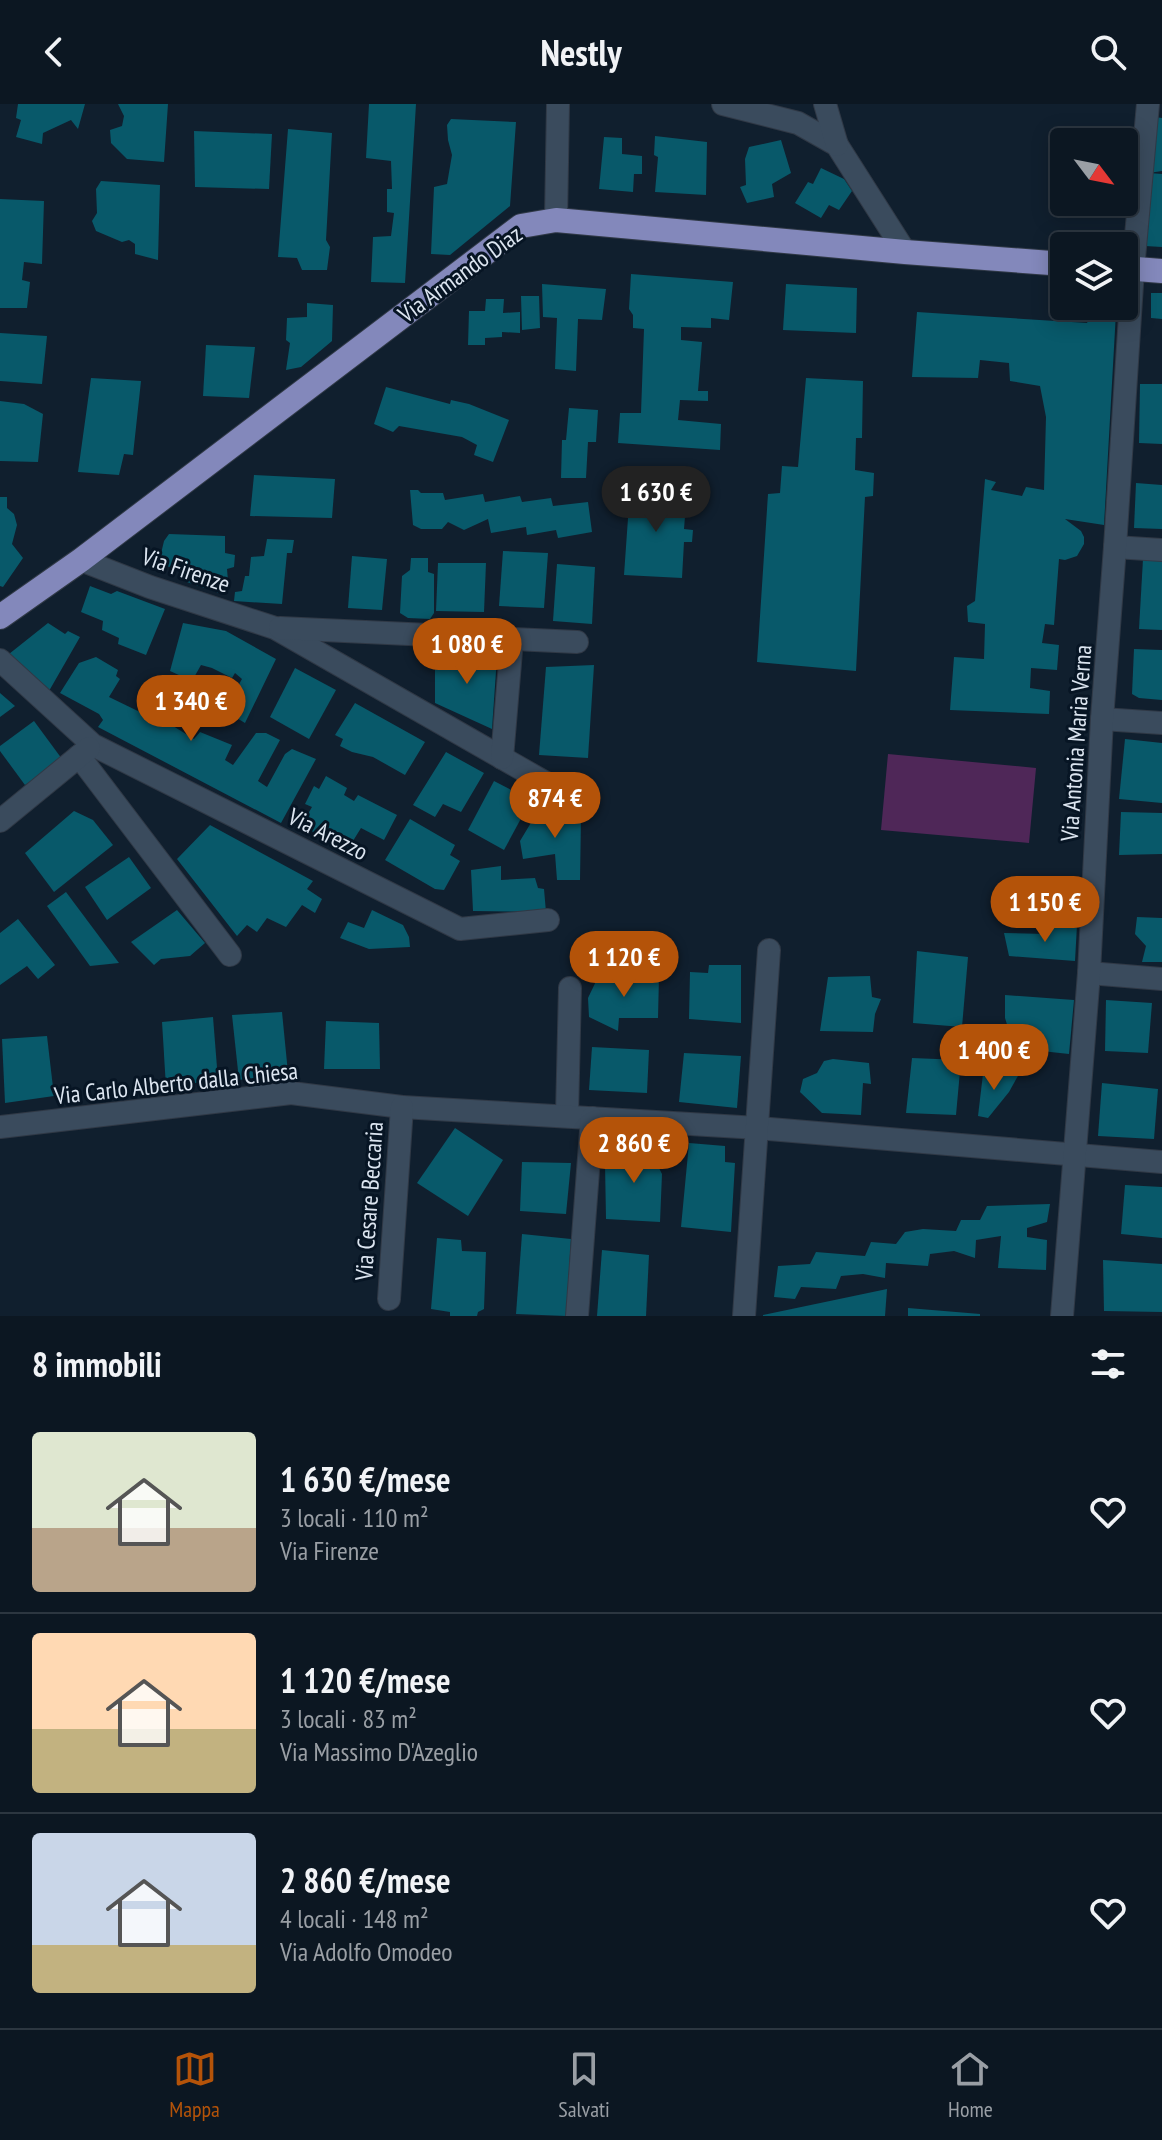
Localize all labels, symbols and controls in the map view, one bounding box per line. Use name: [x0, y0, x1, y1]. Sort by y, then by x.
text: Nestly: [540, 29, 622, 76]
icon: back: [32, 30, 76, 74]
icon: search: [1086, 30, 1130, 74]
north arrow: [1050, 128, 1138, 216]
map controls: [1050, 128, 1138, 320]
street label: Via Armando Diaz: [391, 219, 528, 330]
button: layers: [1050, 232, 1138, 320]
pin: 1 630 €: [582, 466, 730, 534]
text: 1 630 €: [620, 475, 692, 508]
street label: Via Firenze: [137, 540, 234, 600]
pin: 1 080 €: [393, 618, 541, 686]
text: 1 080 €: [431, 627, 503, 660]
street label: Via Antonia Maria Verna: [1054, 644, 1098, 843]
pin: 1 340 €: [117, 675, 265, 743]
text: 1 340 €: [155, 684, 227, 717]
pin: 874 €: [499, 772, 611, 840]
text: 874 €: [527, 781, 583, 814]
street label: Via Arezzo: [282, 800, 373, 867]
pin: 1 150 €: [971, 876, 1119, 944]
text: 1 150 €: [1009, 885, 1081, 918]
pin: 1 120 €: [550, 931, 698, 999]
text: 1 120 €: [588, 940, 660, 973]
pin: 1 400 €: [920, 1024, 1068, 1092]
text: 1 400 €: [958, 1033, 1030, 1066]
street label: Via Carlo Alberto dalla Chiesa: [52, 1055, 299, 1111]
pin: 2 860 €: [560, 1117, 708, 1185]
street label: Via Cesare Beccaria: [348, 1121, 390, 1282]
text: 2 860 €: [598, 1126, 670, 1159]
text: 8 immobili: [32, 1342, 162, 1386]
icon: filters: [1086, 1342, 1130, 1386]
text: 1 630 €/mese: [280, 1457, 451, 1501]
icon: home: [96, 1464, 192, 1560]
icon: heart: [1086, 1490, 1130, 1534]
text: 3 locali · 110 m²: [280, 1501, 429, 1534]
text: Via Firenze: [280, 1534, 379, 1567]
text: 1 120 €/mese: [280, 1658, 451, 1702]
icon: home: [96, 1665, 192, 1761]
icon: heart: [1086, 1691, 1130, 1735]
text: 3 locali · 83 m²: [280, 1702, 417, 1735]
text: Via Massimo D'Azeglio: [280, 1735, 478, 1768]
text: 2 860 €/mese: [280, 1858, 451, 1902]
icon: home: [96, 1865, 192, 1961]
icon: heart: [1086, 1891, 1130, 1935]
text: 4 locali · 148 m²: [280, 1902, 429, 1935]
text: Via Adolfo Omodeo: [280, 1935, 452, 1968]
tab: Mappa: [169, 2047, 220, 2123]
tab: Salvati: [558, 2047, 610, 2123]
tab: Home: [948, 2047, 993, 2123]

